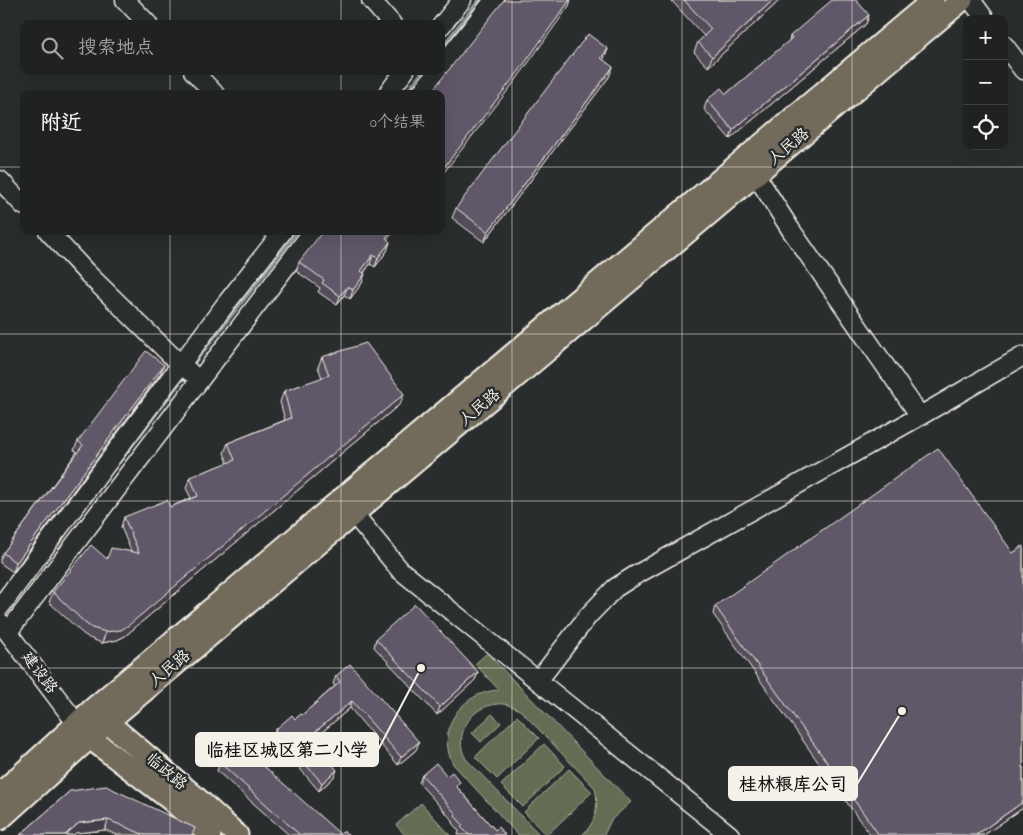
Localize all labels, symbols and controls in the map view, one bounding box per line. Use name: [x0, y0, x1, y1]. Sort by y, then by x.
map controls: [963, 15, 1008, 150]
button: +: [963, 15, 1008, 60]
search box: [20, 20, 445, 75]
icon: search: [38, 34, 66, 62]
text: 搜索地点: [78, 35, 154, 62]
button: −: [963, 60, 1008, 105]
button: locate: [963, 105, 1008, 150]
text: 附近: [40, 109, 82, 139]
text: 0个结果: [370, 111, 425, 135]
street label: 人民路: [763, 122, 815, 172]
street label: 人民路: [454, 383, 506, 433]
street label: 人民路: [144, 644, 196, 694]
street label: 建设路: [15, 647, 63, 699]
callout: 临桂区城区第二小学: [196, 733, 378, 766]
text: 临桂区城区第二小学: [206, 739, 368, 765]
street label: 临政路: [140, 747, 192, 797]
callout: 桂林粮库公司: [729, 767, 857, 800]
text: 桂林粮库公司: [739, 773, 847, 799]

